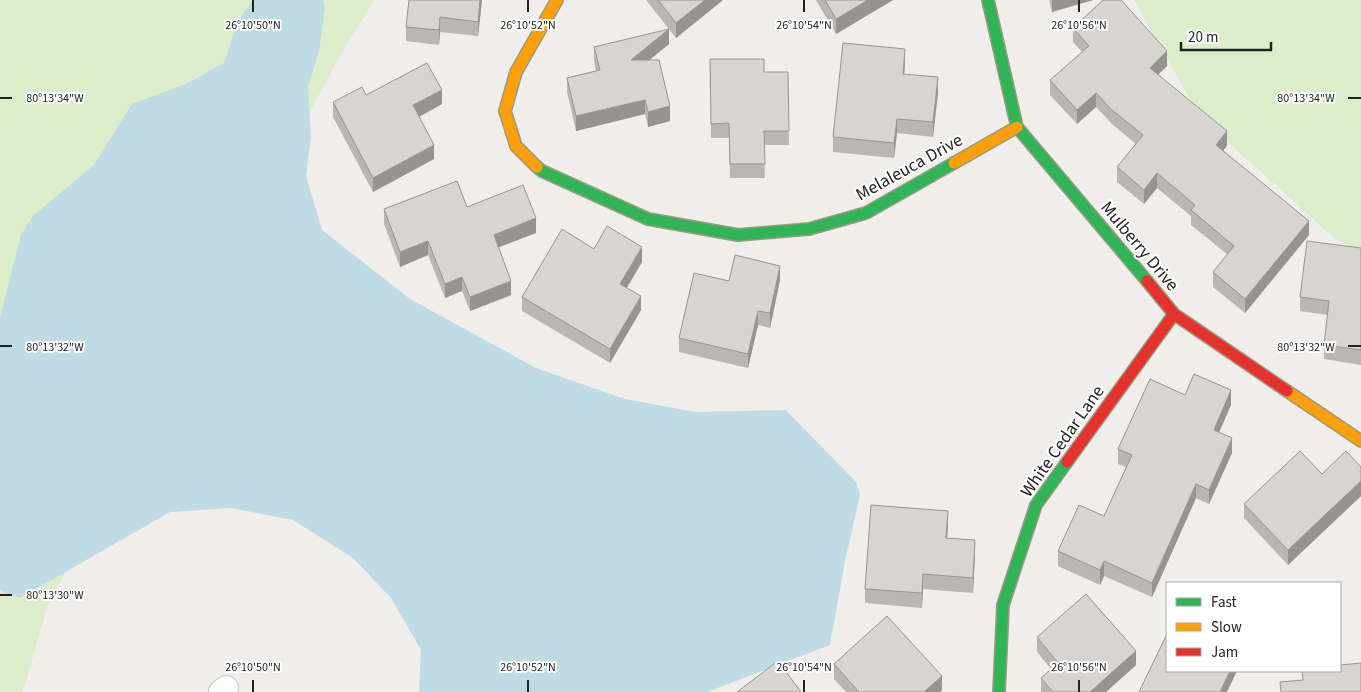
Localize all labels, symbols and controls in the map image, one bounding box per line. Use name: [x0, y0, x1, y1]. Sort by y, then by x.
text: 26°10'50"N: [225, 17, 281, 34]
text: 26°10'52"N: [500, 17, 556, 34]
text: 26°10'54"N: [776, 17, 832, 34]
text: 26°10'56"N: [1051, 17, 1107, 34]
scale bar: [1181, 20, 1271, 52]
text: 20 m: [1188, 27, 1218, 48]
text: 80°13'34"W: [26, 90, 84, 107]
text: 80°13'34"W: [1277, 90, 1335, 107]
street label: Melaleuca Drive: [851, 128, 967, 207]
street label: Mulberry Drive: [1095, 196, 1185, 297]
text: 80°13'32"W: [26, 339, 84, 356]
text: 80°13'32"W: [1277, 339, 1335, 356]
street label: White Cedar Lane: [1014, 380, 1110, 502]
legend: [1166, 582, 1341, 672]
text: 80°13'30"W: [26, 587, 84, 604]
text: Fast: [1211, 592, 1237, 613]
text: Slow: [1211, 617, 1242, 638]
text: Jam: [1211, 642, 1238, 663]
text: 26°10'50"N: [225, 659, 281, 676]
text: 26°10'52"N: [500, 659, 556, 676]
text: 26°10'54"N: [776, 659, 832, 676]
text: 26°10'56"N: [1051, 659, 1107, 676]

